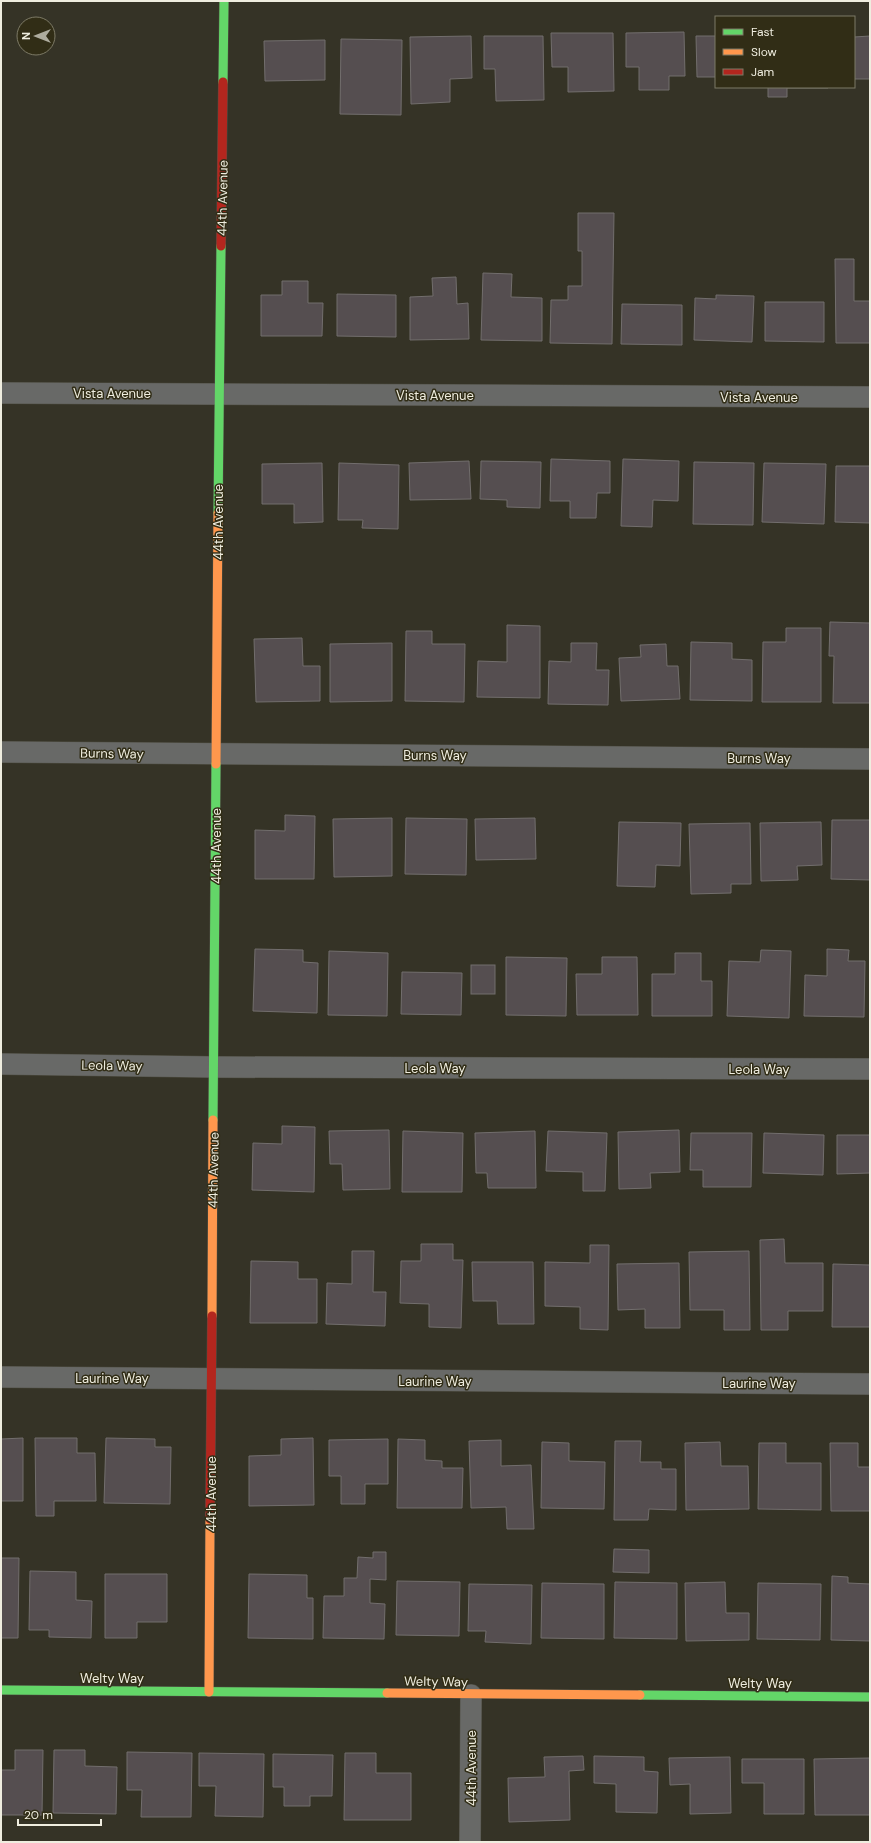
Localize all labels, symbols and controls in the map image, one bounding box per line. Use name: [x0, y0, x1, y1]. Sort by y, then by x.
north arrow: [16, 16, 56, 56]
legend: [715, 16, 855, 88]
text: Fast: [751, 24, 774, 40]
text: N: [19, 32, 33, 40]
text: Slow: [751, 44, 777, 60]
text: Jam: [751, 64, 774, 80]
street label: 44th Avenue: [213, 160, 232, 236]
street label: Vista Avenue: [73, 385, 151, 402]
street label: Vista Avenue: [396, 387, 474, 404]
street label: Vista Avenue: [720, 389, 798, 406]
street label: 44th Avenue: [210, 484, 227, 560]
street label: Burns Way: [80, 744, 144, 763]
street label: Burns Way: [403, 747, 467, 764]
street label: Burns Way: [727, 750, 791, 767]
street label: 44th Avenue: [208, 808, 225, 884]
street label: Leola Way: [81, 1056, 143, 1075]
street label: Leola Way: [404, 1060, 466, 1077]
street label: Leola Way: [728, 1061, 790, 1078]
street label: 44th Avenue: [204, 1132, 223, 1208]
street label: Laurine Way: [75, 1370, 149, 1387]
street label: Laurine Way: [398, 1373, 472, 1390]
street label: Laurine Way: [722, 1375, 796, 1392]
street label: 44th Avenue: [203, 1456, 220, 1532]
street label: Welty Way: [80, 1670, 144, 1687]
street label: Welty Way: [404, 1672, 468, 1691]
street label: Welty Way: [728, 1675, 792, 1692]
street label: 44th Avenue: [463, 1730, 480, 1806]
scale bar: [18, 1801, 101, 1827]
text: 20 m: [24, 1807, 53, 1823]

